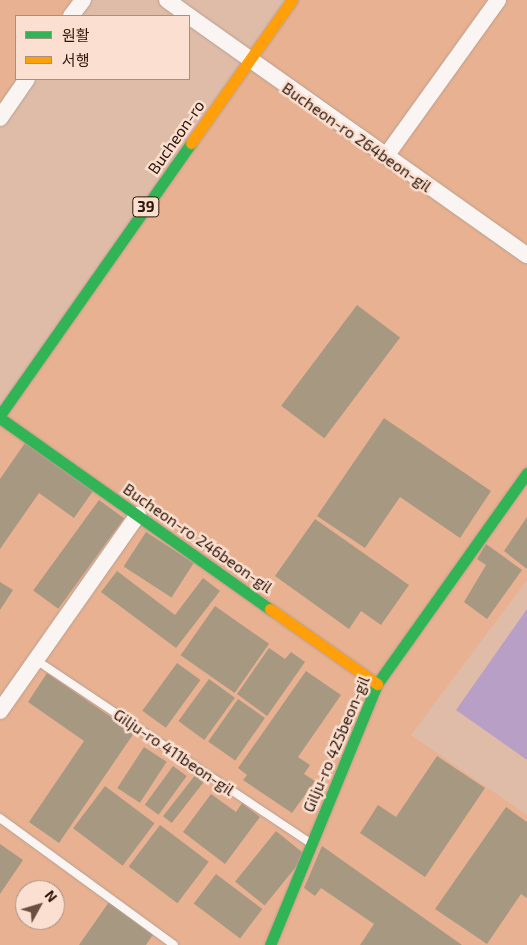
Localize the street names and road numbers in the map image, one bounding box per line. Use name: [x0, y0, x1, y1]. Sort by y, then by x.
street label: Bucheon-ro 264beon-gil: [279, 78, 435, 196]
street label: Bucheon-ro: [144, 96, 208, 178]
road number: 39: [132, 194, 160, 220]
street label: Bucheon-ro 246beon-gil: [120, 479, 276, 597]
street label: Gilju-ro 425beon-gil: [299, 673, 373, 815]
street label: Gilju-ro 411beon-gil: [110, 704, 238, 800]

